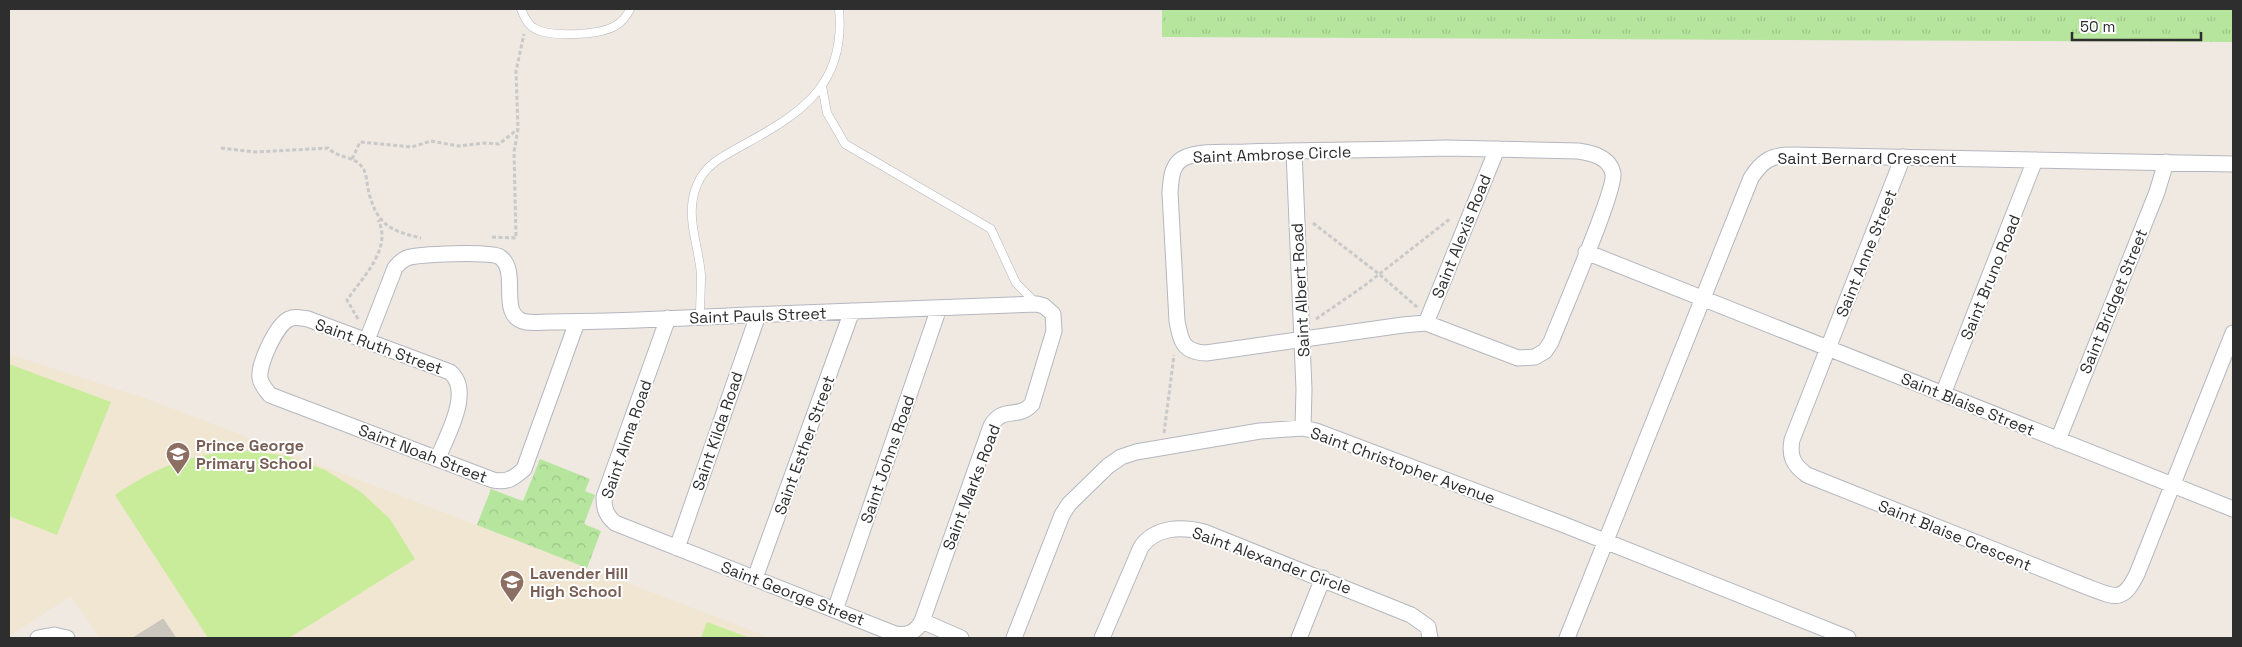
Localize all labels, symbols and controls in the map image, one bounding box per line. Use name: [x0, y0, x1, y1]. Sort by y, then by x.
scale bar: [2072, 10, 2201, 42]
text: 50 m: [2080, 17, 2115, 36]
street label: Saint Ambrose Circle: [1192, 141, 1352, 168]
street label: Saint Bernard Crescent: [1777, 148, 1957, 169]
street label: Saint Alexis Road: [1427, 171, 1496, 301]
street label: Saint Anne Street: [1831, 186, 1902, 320]
street label: Saint Bruno Road: [1956, 211, 2025, 343]
street label: Saint Albert Road: [1286, 222, 1315, 358]
street label: Saint Bridget Street: [2075, 226, 2152, 377]
street label: Saint Pauls Street: [689, 303, 827, 328]
street label: Saint Ruth Street: [312, 314, 445, 379]
street label: Saint Blaise Street: [1898, 368, 2038, 441]
street label: Saint Kilda Road: [687, 369, 748, 493]
street label: Saint Esther Street: [769, 373, 839, 518]
street label: Saint Alma Road: [596, 377, 657, 501]
street label: Saint Johns Road: [856, 392, 919, 526]
street label: Saint Noah Street: [355, 419, 490, 488]
street label: Saint Marks Road: [938, 421, 1005, 553]
street label: Saint Christopher Avenue: [1308, 422, 1498, 509]
place label: Prince George Primary School: [196, 435, 312, 474]
school or university icon: Prince George Primary School: [165, 441, 191, 475]
street label: Saint Blaise Crescent: [1875, 495, 2035, 576]
street label: Saint Alexander Circle: [1189, 522, 1354, 599]
street label: Saint George Street: [718, 556, 868, 631]
place label: Lavender Hill High School: [530, 563, 628, 602]
school or university icon: Lavender Hill High School: [499, 569, 525, 603]

